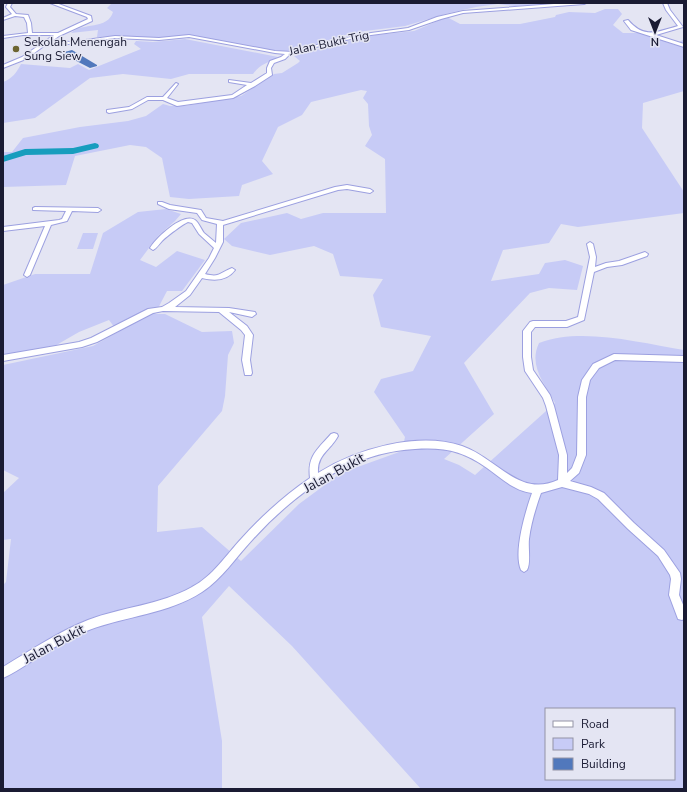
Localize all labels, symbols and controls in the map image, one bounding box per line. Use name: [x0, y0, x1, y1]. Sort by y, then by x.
north arrow: [635, 12, 675, 52]
street label: Jalan Bukit Trig: [287, 27, 370, 59]
place label: Sekolah Menengah Sung Siew: [24, 34, 127, 64]
text: N: [651, 34, 659, 49]
marker: Sekolah Menengah Sung Siew: [11, 44, 21, 54]
street label: Jalan Bukit: [299, 448, 368, 498]
street label: Jalan Bukit: [19, 620, 88, 669]
legend: [545, 708, 675, 780]
text: Road: [581, 716, 609, 732]
text: Park: [581, 736, 606, 752]
text: Building: [581, 756, 626, 772]

